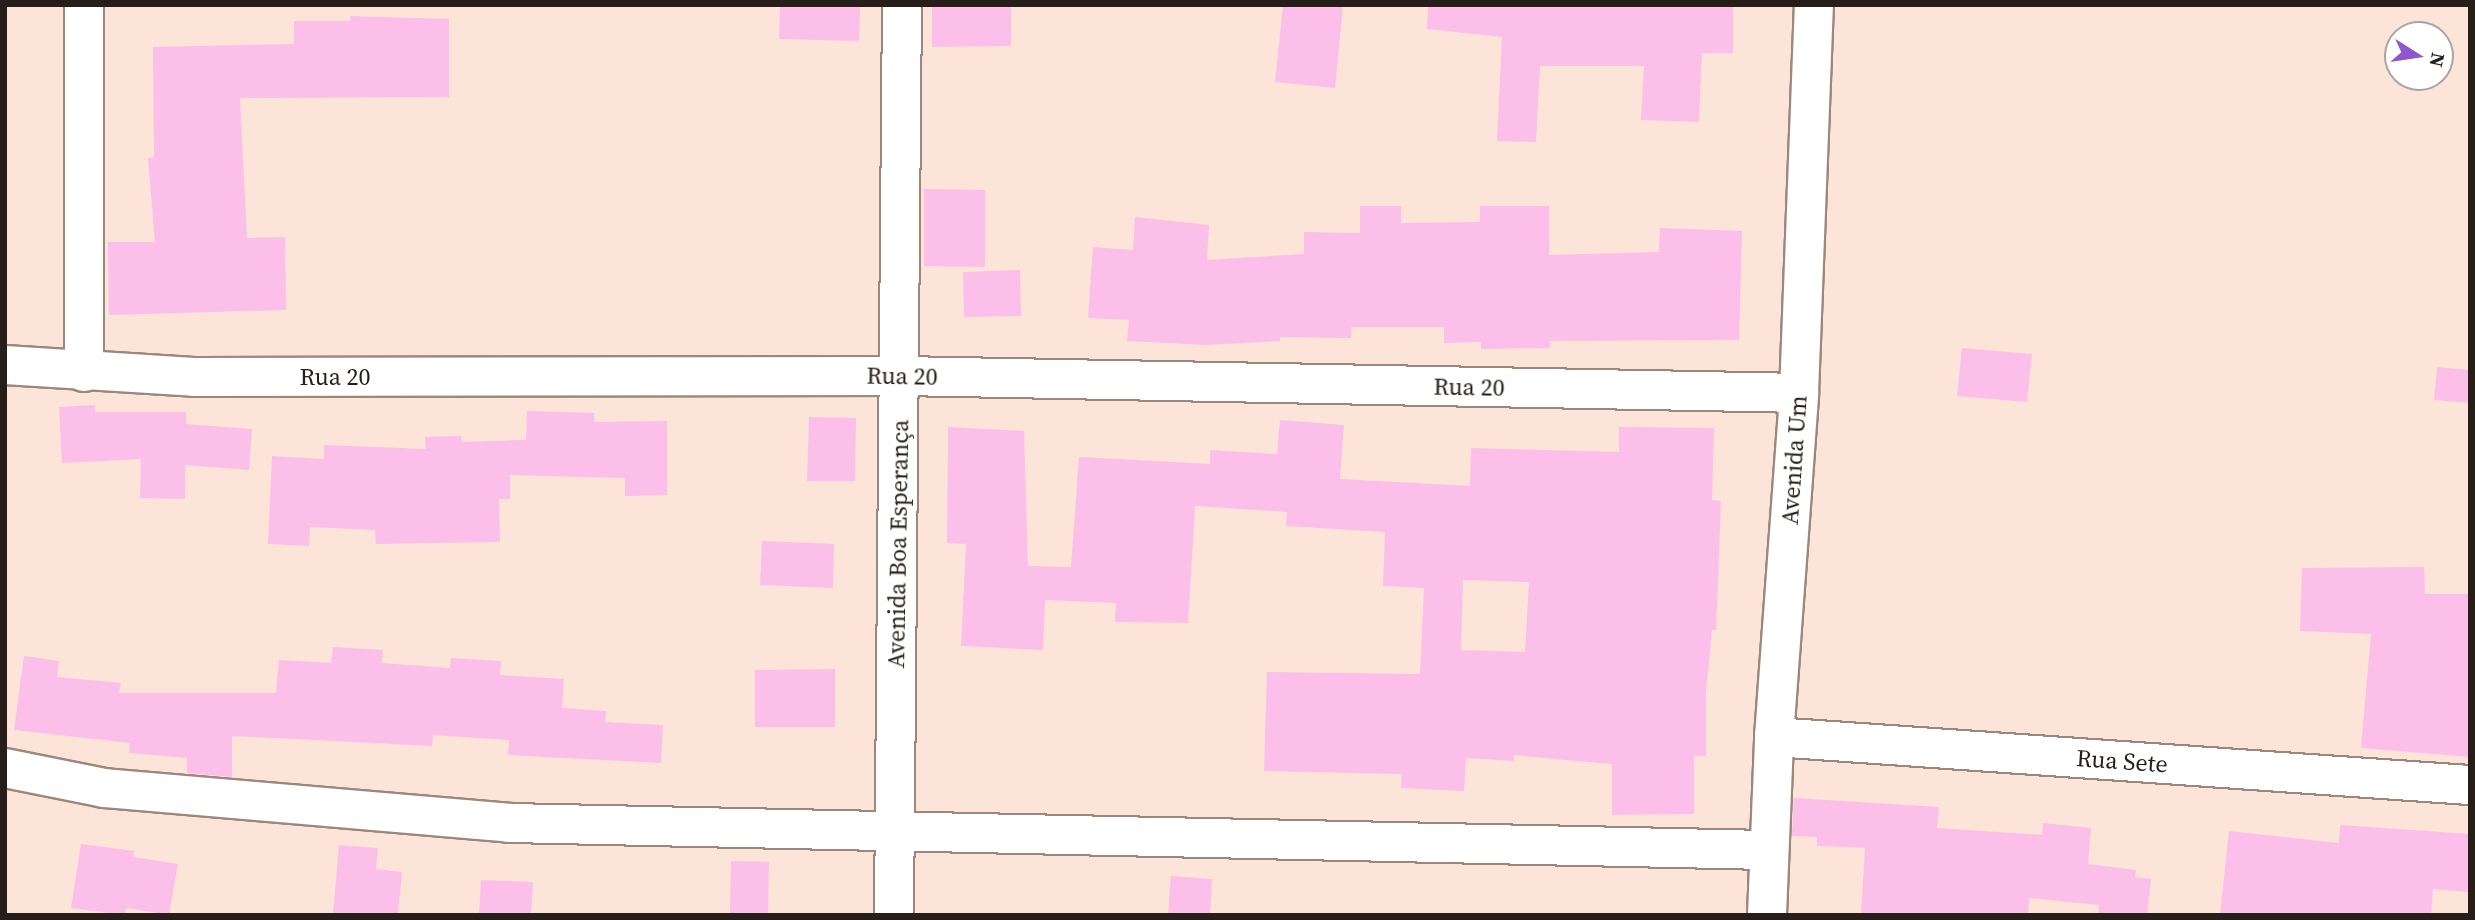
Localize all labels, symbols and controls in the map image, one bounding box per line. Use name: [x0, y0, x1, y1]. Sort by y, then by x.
north arrow: [2384, 21, 2454, 91]
text: N: [2423, 50, 2452, 69]
street label: Rua 20: [866, 361, 938, 391]
street label: Rua 20: [299, 363, 371, 391]
street label: Rua 20: [1433, 372, 1505, 402]
street label: Avenida Um: [1775, 394, 1813, 526]
street label: Avenida Boa Esperança: [881, 419, 915, 669]
street label: Rua Sete: [2075, 743, 2169, 779]

